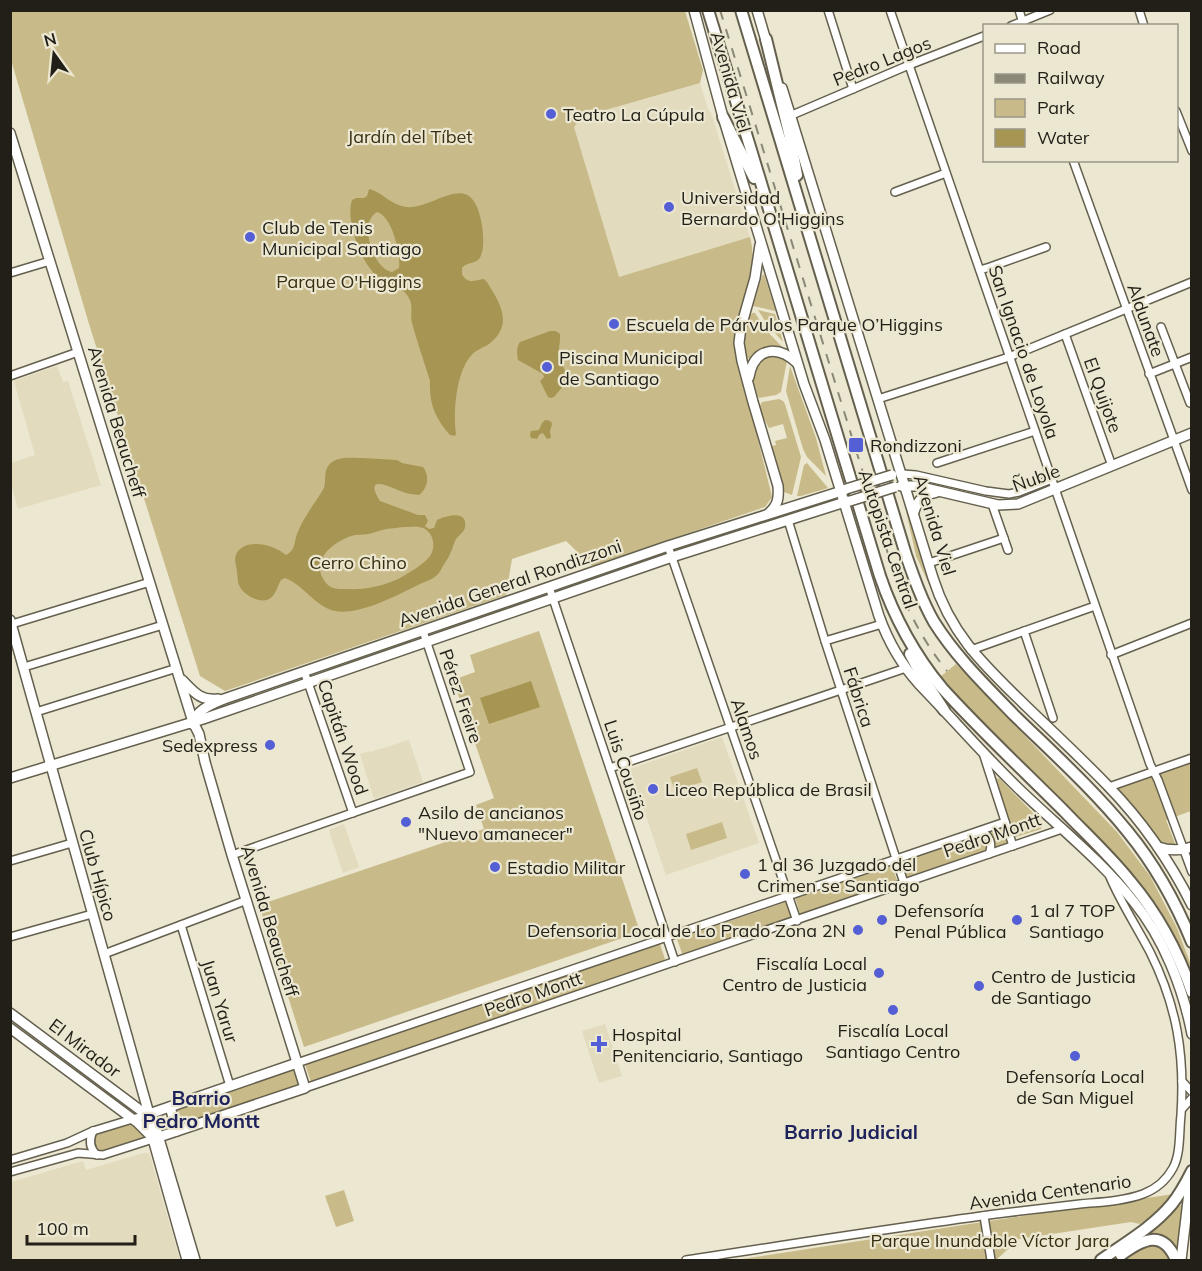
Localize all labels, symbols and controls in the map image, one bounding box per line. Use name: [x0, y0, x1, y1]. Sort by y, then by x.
north arrow: [24, 24, 84, 84]
legend: [983, 24, 1178, 162]
text: N: [42, 28, 59, 51]
street label: Avenida Viel: [706, 29, 756, 135]
street label: Pedro Lagos: [829, 31, 935, 91]
text: Road: [1037, 36, 1081, 59]
text: Railway: [1037, 66, 1105, 89]
text: Park: [1037, 96, 1076, 119]
place label: Teatro La Cúpula: [563, 103, 705, 126]
marker: Teatro La Cúpula: [544, 107, 558, 121]
park label: Jardín del Tíbet: [347, 125, 473, 148]
text: Water: [1037, 126, 1090, 149]
place label: Universidad Bernardo O'Higgins: [681, 186, 845, 230]
marker: Universidad Bernardo O'Higgins: [662, 200, 676, 214]
place label: Club de Tenis Municipal Santiago: [262, 216, 422, 260]
marker: Club de Tenis Municipal Santiago: [243, 230, 257, 244]
street label: San Ignacio de Loyola: [983, 262, 1065, 442]
park label: Parque O'Higgins: [276, 270, 422, 293]
street label: Aldunate: [1122, 280, 1170, 360]
place label: Escuela de Párvulos Parque O’Higgins: [626, 313, 943, 336]
marker: Escuela de Párvulos Parque O’Higgins: [607, 317, 621, 331]
street label: Avenida Beaucheff: [83, 343, 151, 502]
place label: Piscina Municipal de Santiago: [559, 346, 703, 390]
street label: El Quijote: [1079, 354, 1127, 436]
marker: Piscina Municipal de Santiago: [540, 360, 554, 374]
place label: Rondizzoni: [870, 434, 962, 457]
marker: Rondizzoni: [847, 436, 865, 454]
street label: Ñuble: [1009, 459, 1063, 497]
street label: Autopista Central: [853, 466, 923, 612]
street label: Avenida Viel: [909, 472, 961, 578]
street label: Avenida General Rondizzoni: [395, 534, 625, 632]
park label: Cerro Chino: [309, 551, 407, 574]
street label: Pérez Freire: [434, 646, 488, 746]
street label: Fábrica: [838, 664, 880, 730]
street label: Capitán Wood: [313, 676, 373, 798]
street label: Alamos: [726, 695, 768, 763]
street label: Luis Cousiño: [599, 717, 653, 823]
place label: Sedexpress: [162, 734, 258, 757]
marker: Sedexpress: [263, 738, 277, 752]
place label: Liceo República de Brasil: [665, 778, 872, 801]
marker: Liceo República de Brasil: [646, 782, 660, 796]
place label: Asilo de ancianos "Nuevo amanecer": [418, 801, 573, 845]
street label: Pedro Montt: [940, 808, 1044, 862]
marker: Asilo de ancianos "Nuevo amanecer": [399, 815, 413, 829]
street label: Club Hípico: [74, 826, 122, 924]
street label: Avenida Beaucheff: [236, 842, 304, 1001]
place label: 1 al 36 Juzgado del Crimen se Santiago: [757, 853, 919, 897]
place label: Estadio Militar: [507, 856, 626, 879]
marker: Estadio Militar: [488, 860, 502, 874]
marker: 1 al 36 Juzgado del Crimen se Santiago: [738, 867, 752, 881]
place label: Defensoría Penal Pública: [894, 899, 1006, 943]
place label: 1 al 7 TOP Santiago: [1029, 899, 1115, 943]
marker: Defensoría Penal Pública: [875, 913, 889, 927]
marker: 1 al 7 TOP Santiago: [1010, 913, 1024, 927]
place label: Defensoria Local de Lo Prado Zona 2N: [527, 919, 846, 942]
marker: Defensoria Local de Lo Prado Zona 2N: [851, 923, 865, 937]
place label: Fiscalía Local Centro de Justicia: [722, 952, 867, 996]
street label: Juan Yarur: [196, 956, 244, 1046]
place label: Centro de Justicia de Santiago: [991, 965, 1136, 1009]
marker: Fiscalía Local Centro de Justicia: [872, 966, 886, 980]
street label: Pedro Montt: [481, 967, 585, 1021]
marker: Centro de Justicia de Santiago: [972, 979, 986, 993]
marker: Fiscalía Local Santiago Centro: [886, 1003, 900, 1017]
street label: El Mirador: [44, 1013, 126, 1083]
place label: Fiscalía Local Santiago Centro: [826, 1019, 960, 1063]
place label: Hospital Penitenciario, Santiago: [612, 1023, 803, 1067]
marker: Hospital Penitenciario, Santiago: [590, 1035, 608, 1053]
marker: Defensoría Local de San Miguel: [1068, 1049, 1082, 1063]
place label: Defensoría Local de San Miguel: [1006, 1065, 1144, 1109]
district label: Barrio Pedro Montt: [142, 1085, 260, 1133]
district label: Barrio Judicial: [784, 1119, 918, 1144]
street label: Avenida Centenario: [967, 1169, 1133, 1215]
scale bar: [27, 1208, 135, 1246]
text: 100 m: [36, 1217, 89, 1240]
park label: Parque Inundable Víctor Jara: [871, 1229, 1109, 1252]

